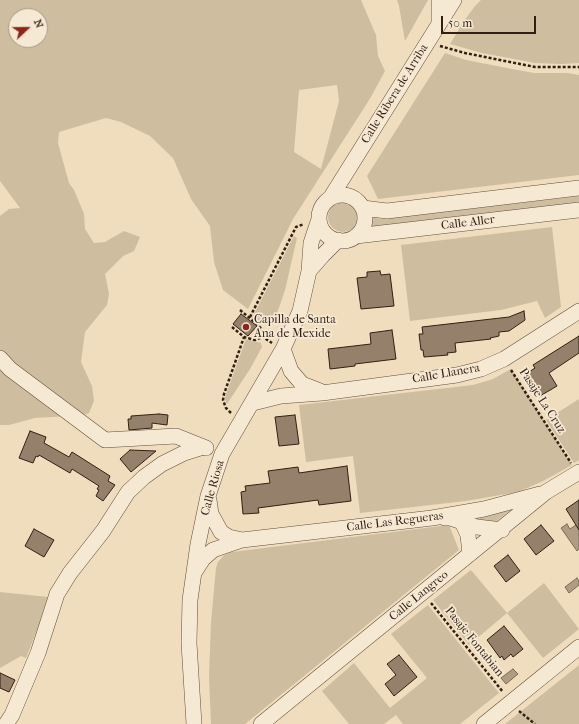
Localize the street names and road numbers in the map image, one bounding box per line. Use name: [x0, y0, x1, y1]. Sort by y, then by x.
street label: Calle Ribera de Arriba: [359, 42, 431, 146]
street label: Calle Aller: [440, 213, 496, 233]
street label: Calle Llanera: [411, 361, 481, 387]
street label: Pasaje La Cruz: [516, 366, 568, 436]
street label: Calle Riosa: [198, 459, 228, 517]
street label: Calle Las Regueras: [346, 509, 444, 535]
street label: Calle Langreo: [386, 568, 452, 624]
street label: Pasaje Fontabian: [441, 604, 507, 680]

